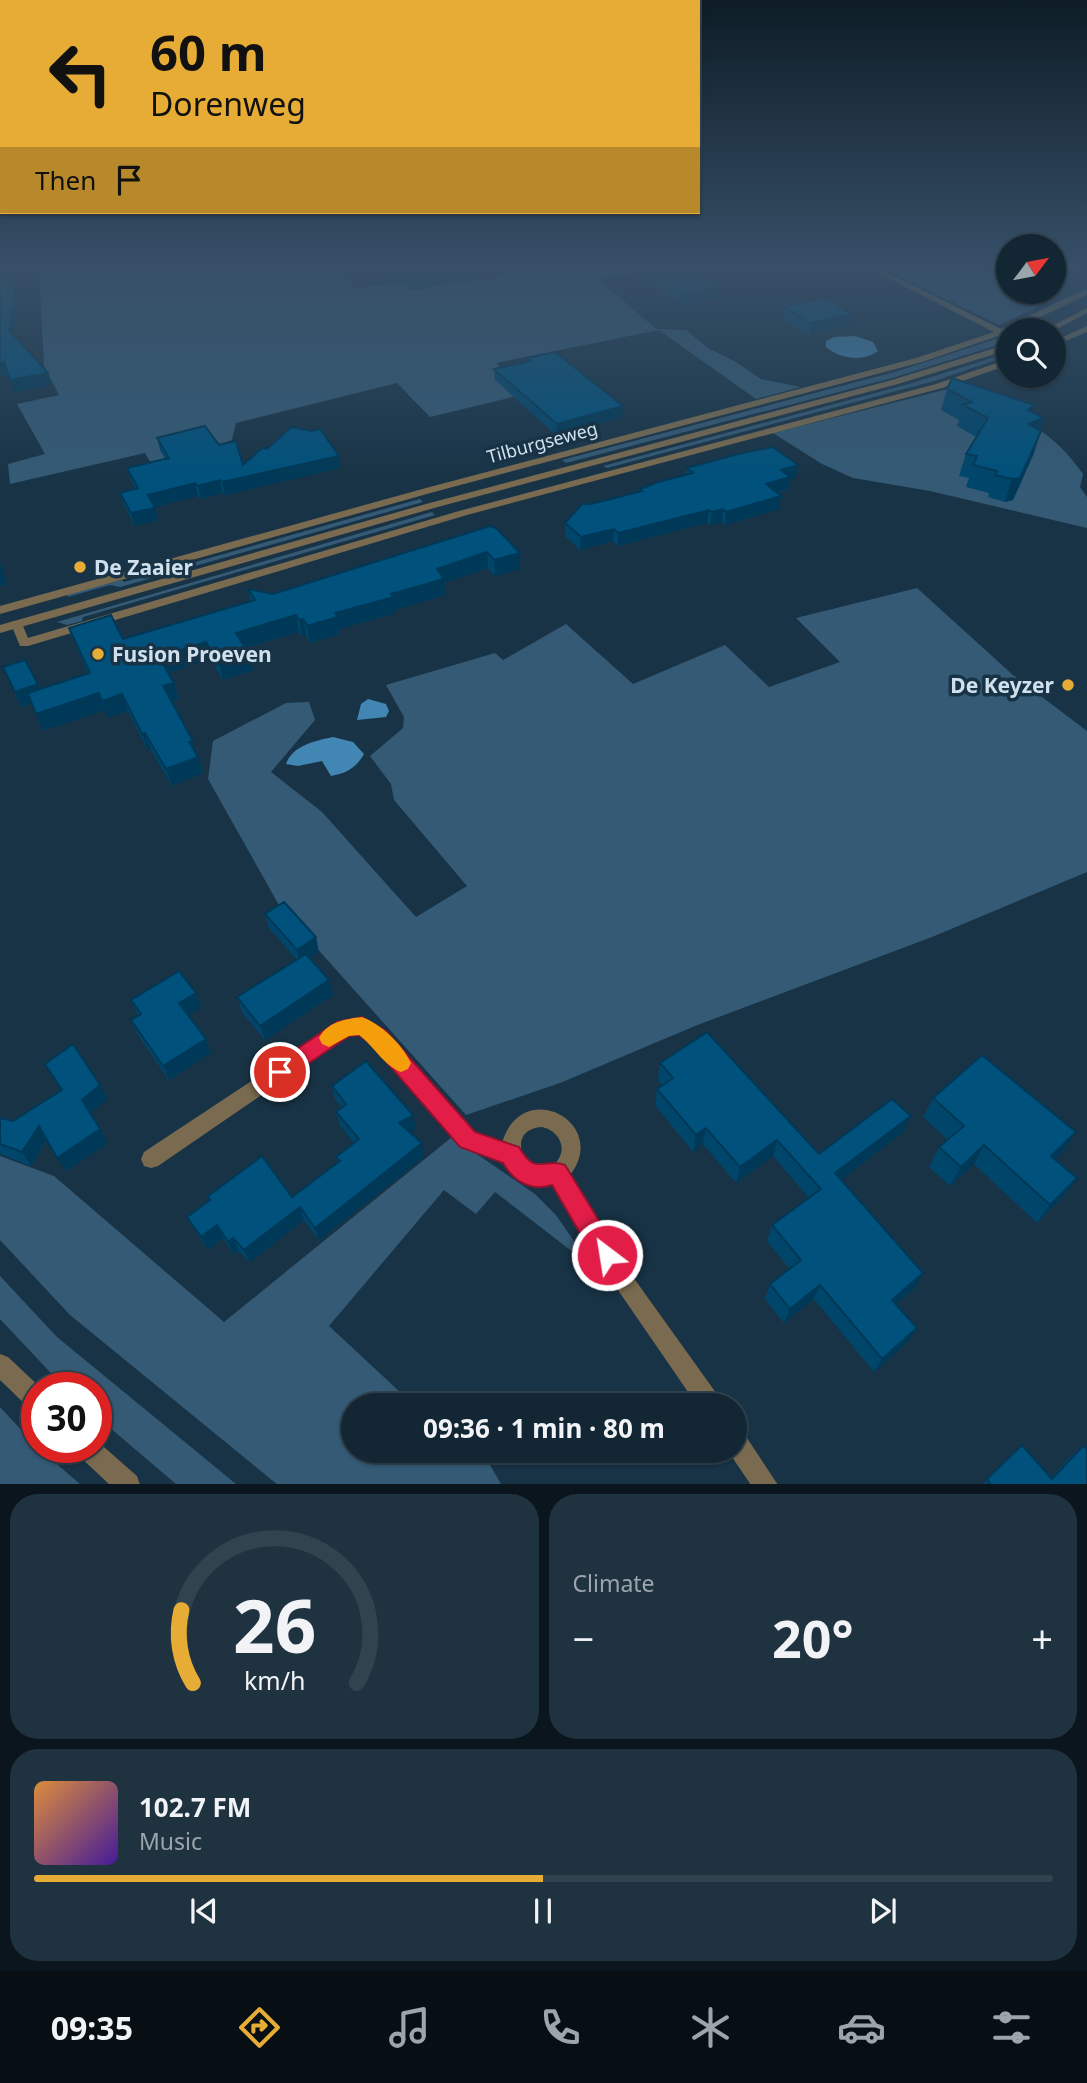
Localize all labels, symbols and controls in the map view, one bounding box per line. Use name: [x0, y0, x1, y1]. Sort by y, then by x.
text: 60 m: [150, 19, 267, 85]
icon: left: [35, 28, 126, 119]
text: Dorenweg: [150, 82, 306, 125]
icon: arrive: [110, 161, 148, 199]
text: Then: [35, 162, 96, 198]
north arrow: [996, 234, 1066, 304]
map controls: [996, 234, 1066, 388]
button: search: [996, 318, 1066, 388]
street label: Tilburgseweg: [484, 416, 600, 468]
place label: De Zaaier: [94, 553, 194, 581]
marker: De Zaaier: [72, 559, 88, 575]
place label: Fusion Proeven: [112, 640, 272, 668]
marker: Fusion Proeven: [90, 646, 106, 662]
place label: De Keyzer: [950, 671, 1055, 699]
marker: De Keyzer: [1060, 677, 1076, 693]
pin: [250, 1042, 310, 1102]
icon: arrive: [261, 1053, 299, 1091]
position arrow: [570, 1218, 644, 1292]
speed limit sign: 30: [21, 1372, 112, 1463]
text: 09:36 · 1 min · 80 m: [423, 1410, 665, 1446]
text: Climate: [573, 1567, 655, 1599]
text: 26: [233, 1575, 316, 1674]
text: 20°: [772, 1602, 854, 1673]
text: −: [573, 1612, 594, 1664]
text: +: [1031, 1612, 1053, 1664]
text: km/h: [243, 1662, 305, 1696]
text: 102.7 FM: [139, 1789, 251, 1825]
text: Music: [139, 1825, 202, 1857]
icon: previous: [185, 1892, 223, 1930]
icon: pause: [524, 1892, 562, 1930]
icon: next: [864, 1892, 902, 1930]
icon: directions: [235, 2003, 284, 2052]
icon: music: [385, 2003, 434, 2052]
icon: phone: [536, 2003, 585, 2052]
icon: climate: [686, 2003, 735, 2052]
icon: car: [837, 2003, 886, 2052]
icon: filters: [987, 2003, 1036, 2052]
text: 09:35: [51, 2006, 133, 2049]

